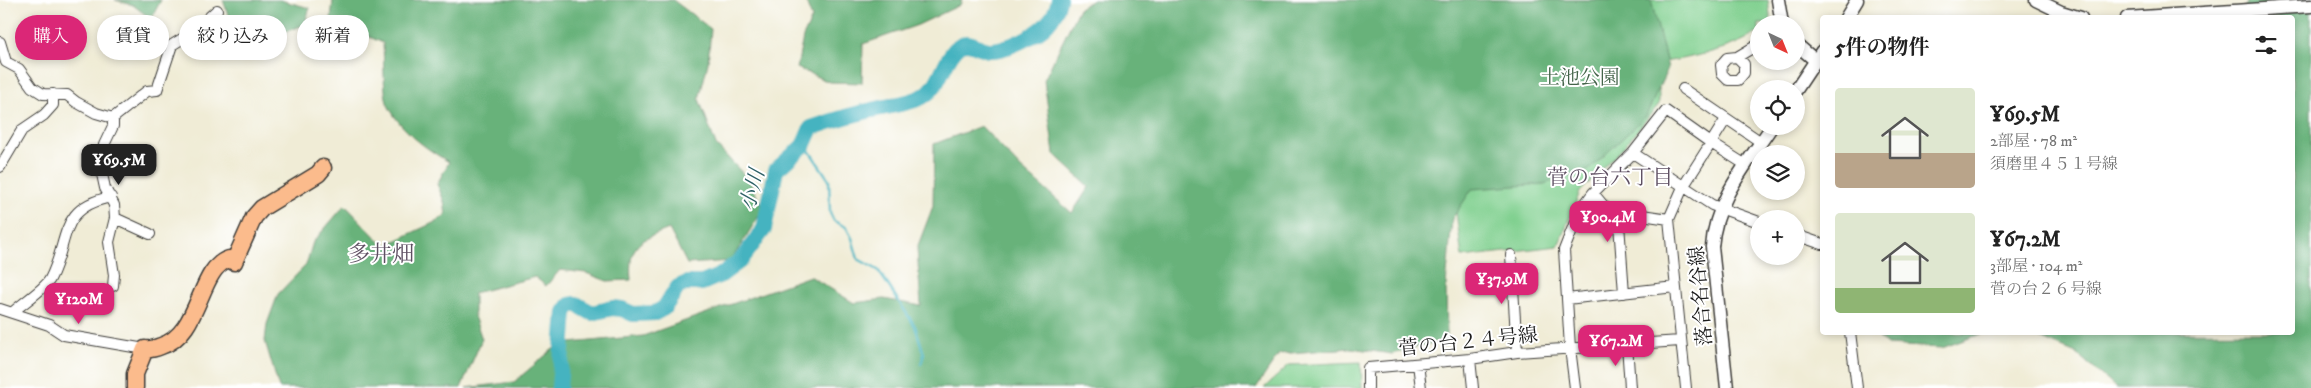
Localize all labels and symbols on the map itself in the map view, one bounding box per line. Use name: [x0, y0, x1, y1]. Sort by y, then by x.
north arrow: [1750, 15, 1805, 70]
park label: 土池公園: [1540, 66, 1620, 91]
pin: ¥69.5M: [78, 144, 160, 186]
water label: 小川: [735, 165, 771, 214]
district label: 菅の台六丁目: [1547, 165, 1673, 191]
pin: ¥90.4M: [1567, 200, 1649, 243]
district label: 多井畑: [348, 241, 414, 268]
street label: 落合名谷線: [1685, 245, 1718, 347]
pin: ¥37.9M: [1461, 262, 1543, 305]
pin: ¥120M: [44, 282, 114, 325]
street label: 菅の台２４号線: [1397, 323, 1539, 362]
pin: ¥67.2M: [1575, 324, 1657, 367]

